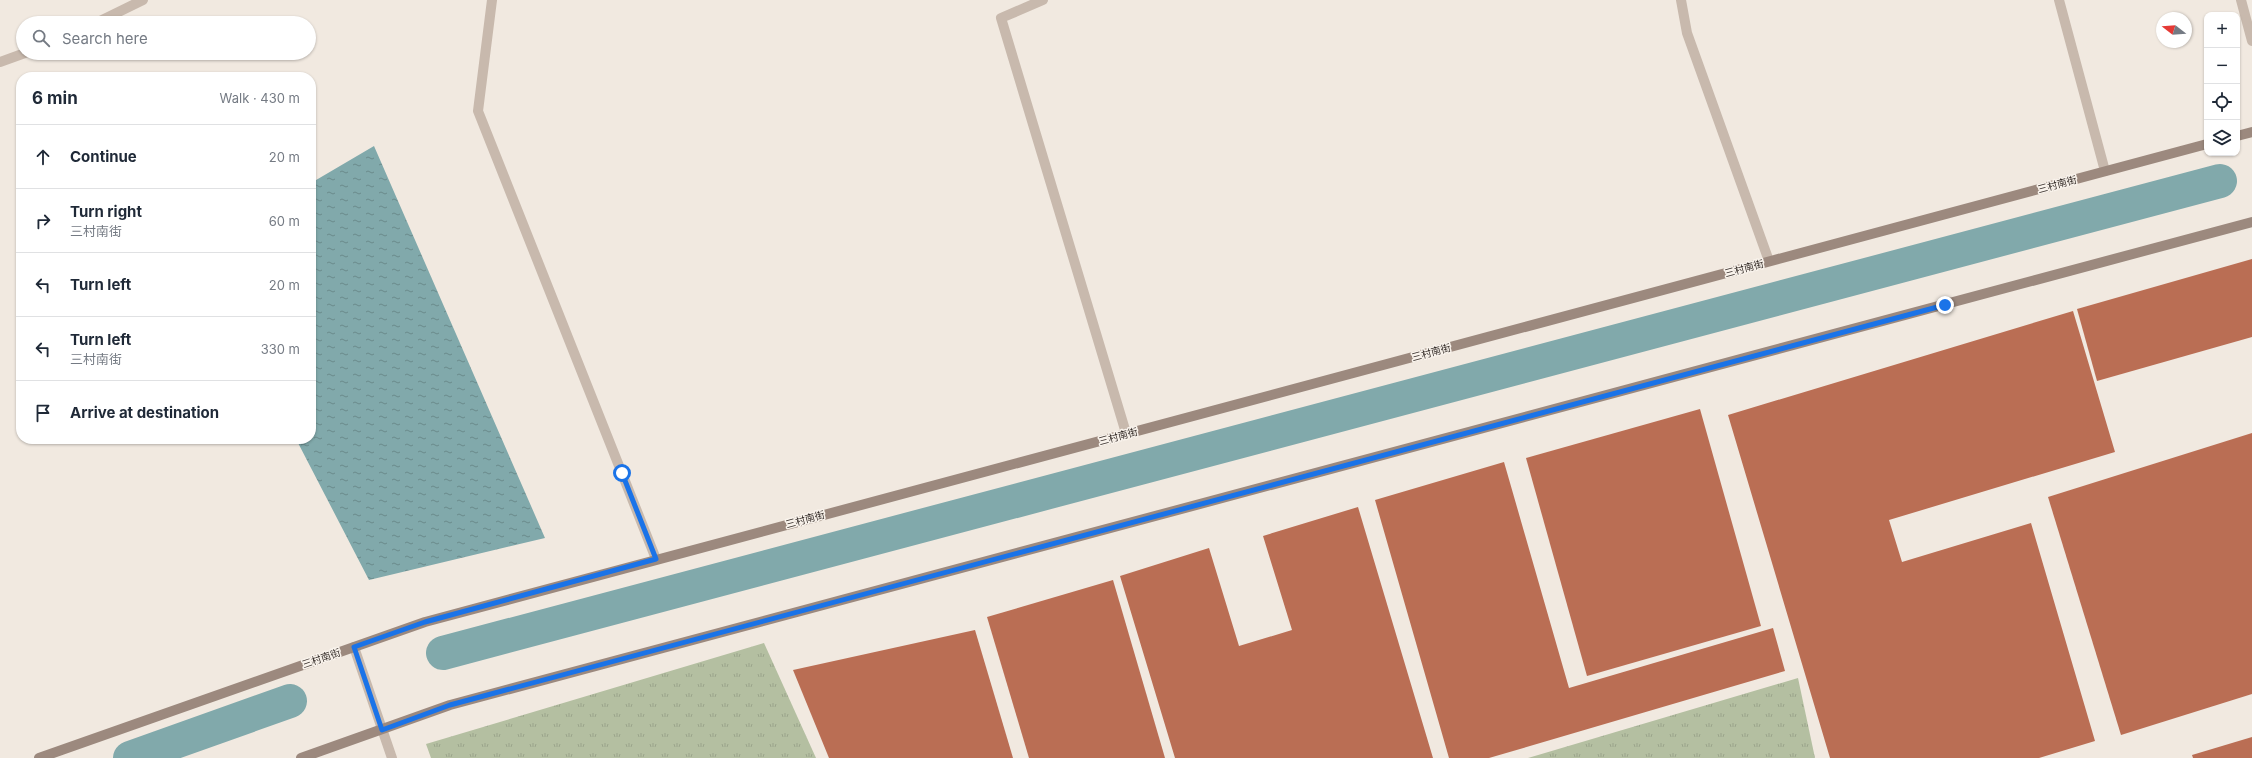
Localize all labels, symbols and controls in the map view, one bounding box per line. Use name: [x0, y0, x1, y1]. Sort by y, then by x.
north arrow: [2156, 12, 2192, 48]
map controls: [2204, 12, 2240, 156]
button: +: [2204, 12, 2240, 48]
search box: [16, 16, 316, 60]
icon: search: [30, 27, 52, 49]
text: Search here: [62, 29, 148, 48]
button: −: [2204, 48, 2240, 84]
button: locate: [2204, 84, 2240, 120]
text: 6 min: [32, 88, 78, 108]
text: Walk · 430 m: [220, 90, 300, 106]
button: layers: [2204, 120, 2240, 156]
icon: ahead: [32, 146, 54, 168]
text: Continue: [70, 147, 137, 166]
text: 20 m: [269, 149, 300, 165]
street label: 三村南街: [2036, 173, 2078, 195]
text: Turn right: [70, 202, 142, 221]
icon: right: [32, 210, 54, 232]
text: 60 m: [269, 213, 300, 229]
text: 三村南街: [70, 223, 122, 239]
street label: 三村南街: [1723, 257, 1765, 279]
icon: left: [32, 274, 54, 296]
text: Turn left: [70, 275, 131, 294]
text: 20 m: [269, 277, 300, 293]
route end: [1936, 296, 1954, 314]
text: Turn left: [70, 330, 131, 349]
icon: left: [32, 338, 54, 360]
text: 330 m: [261, 341, 300, 357]
street label: 三村南街: [1410, 341, 1452, 363]
text: 三村南街: [70, 351, 122, 367]
icon: arrive: [32, 402, 54, 424]
text: Arrive at destination: [70, 403, 219, 422]
street label: 三村南街: [1097, 425, 1139, 447]
route start: [613, 464, 631, 482]
street label: 三村南街: [784, 508, 826, 530]
street label: 三村南街: [300, 646, 342, 670]

